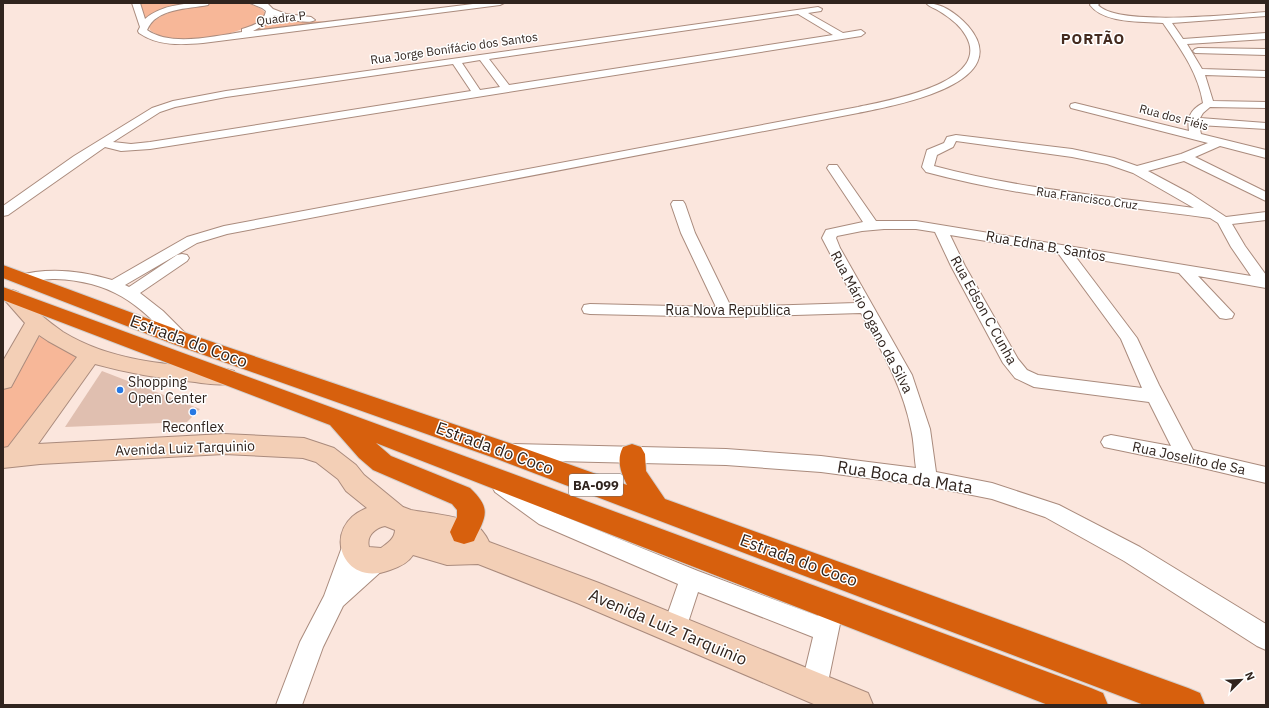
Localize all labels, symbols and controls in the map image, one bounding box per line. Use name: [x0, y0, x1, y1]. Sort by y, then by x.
street label: Quadra P: [255, 8, 307, 28]
street label: Rua Jorge Bonifácio dos Santos: [369, 29, 539, 67]
district label: PORTÃO: [1061, 29, 1125, 48]
street label: Rua dos Fiéis: [1138, 101, 1210, 134]
street label: Rua Francisco Cruz: [1035, 183, 1139, 213]
street label: Rua Edna B. Santos: [985, 227, 1108, 265]
street label: Rua Mário Ogano da Silva: [827, 248, 917, 397]
street label: Rua Edson C Cunha: [947, 252, 1022, 368]
street label: Rua Nova Republica: [665, 301, 791, 319]
street label: Estrada do Coco: [127, 310, 251, 372]
place label: Shopping Open Center: [128, 373, 207, 407]
marker: Shopping Open Center: [115, 385, 125, 395]
marker: Reconflex: [188, 407, 198, 417]
street label: Estrada do Coco: [433, 417, 557, 479]
place label: Reconflex: [162, 418, 224, 436]
street label: Avenida Luiz Tarquinio: [115, 437, 255, 459]
street label: Rua Joselito de Sa: [1131, 437, 1248, 479]
street label: Rua Boca da Mata: [836, 455, 974, 499]
road number: BA-099: [569, 474, 623, 496]
street label: Estrada do Coco: [737, 529, 861, 591]
street label: Avenida Luiz Tarquinio: [585, 584, 751, 670]
north arrow: [1221, 660, 1261, 700]
text: N: [1242, 669, 1258, 682]

